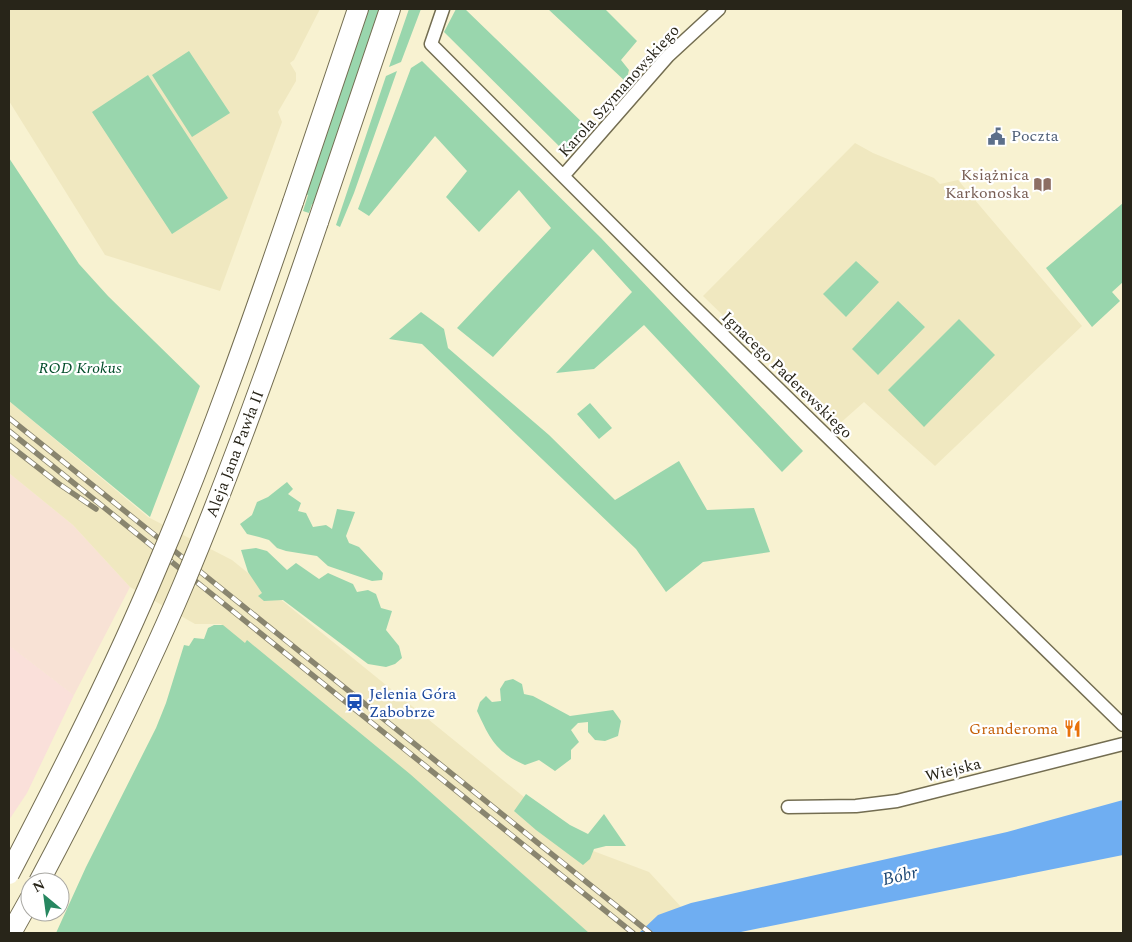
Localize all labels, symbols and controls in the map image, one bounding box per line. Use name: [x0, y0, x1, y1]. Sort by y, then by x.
street label: Karola Szymanowskiego: [553, 19, 685, 163]
place label: Poczta: [1011, 124, 1059, 148]
public building icon: Poczta: [987, 126, 1007, 146]
place label: Książnica Karkonoska: [945, 163, 1029, 205]
library icon: Książnica Karkonoska: [1033, 174, 1053, 194]
street label: Ignacego Paderewskiego: [716, 306, 858, 444]
park label: ROD Krokus: [38, 356, 122, 380]
street label: Aleja Jana Pawła II: [200, 387, 270, 521]
place label: Jelenia Góra Zabobrze: [369, 682, 457, 724]
station icon: Jelenia Góra Zabobrze: [345, 693, 365, 713]
place label: Granderoma: [969, 717, 1058, 741]
restaurant icon: Granderoma: [1062, 719, 1082, 739]
street label: Wiejska: [923, 751, 984, 789]
water label: Bóbr: [880, 859, 921, 893]
north arrow: [20, 872, 70, 922]
text: N: [29, 874, 49, 898]

